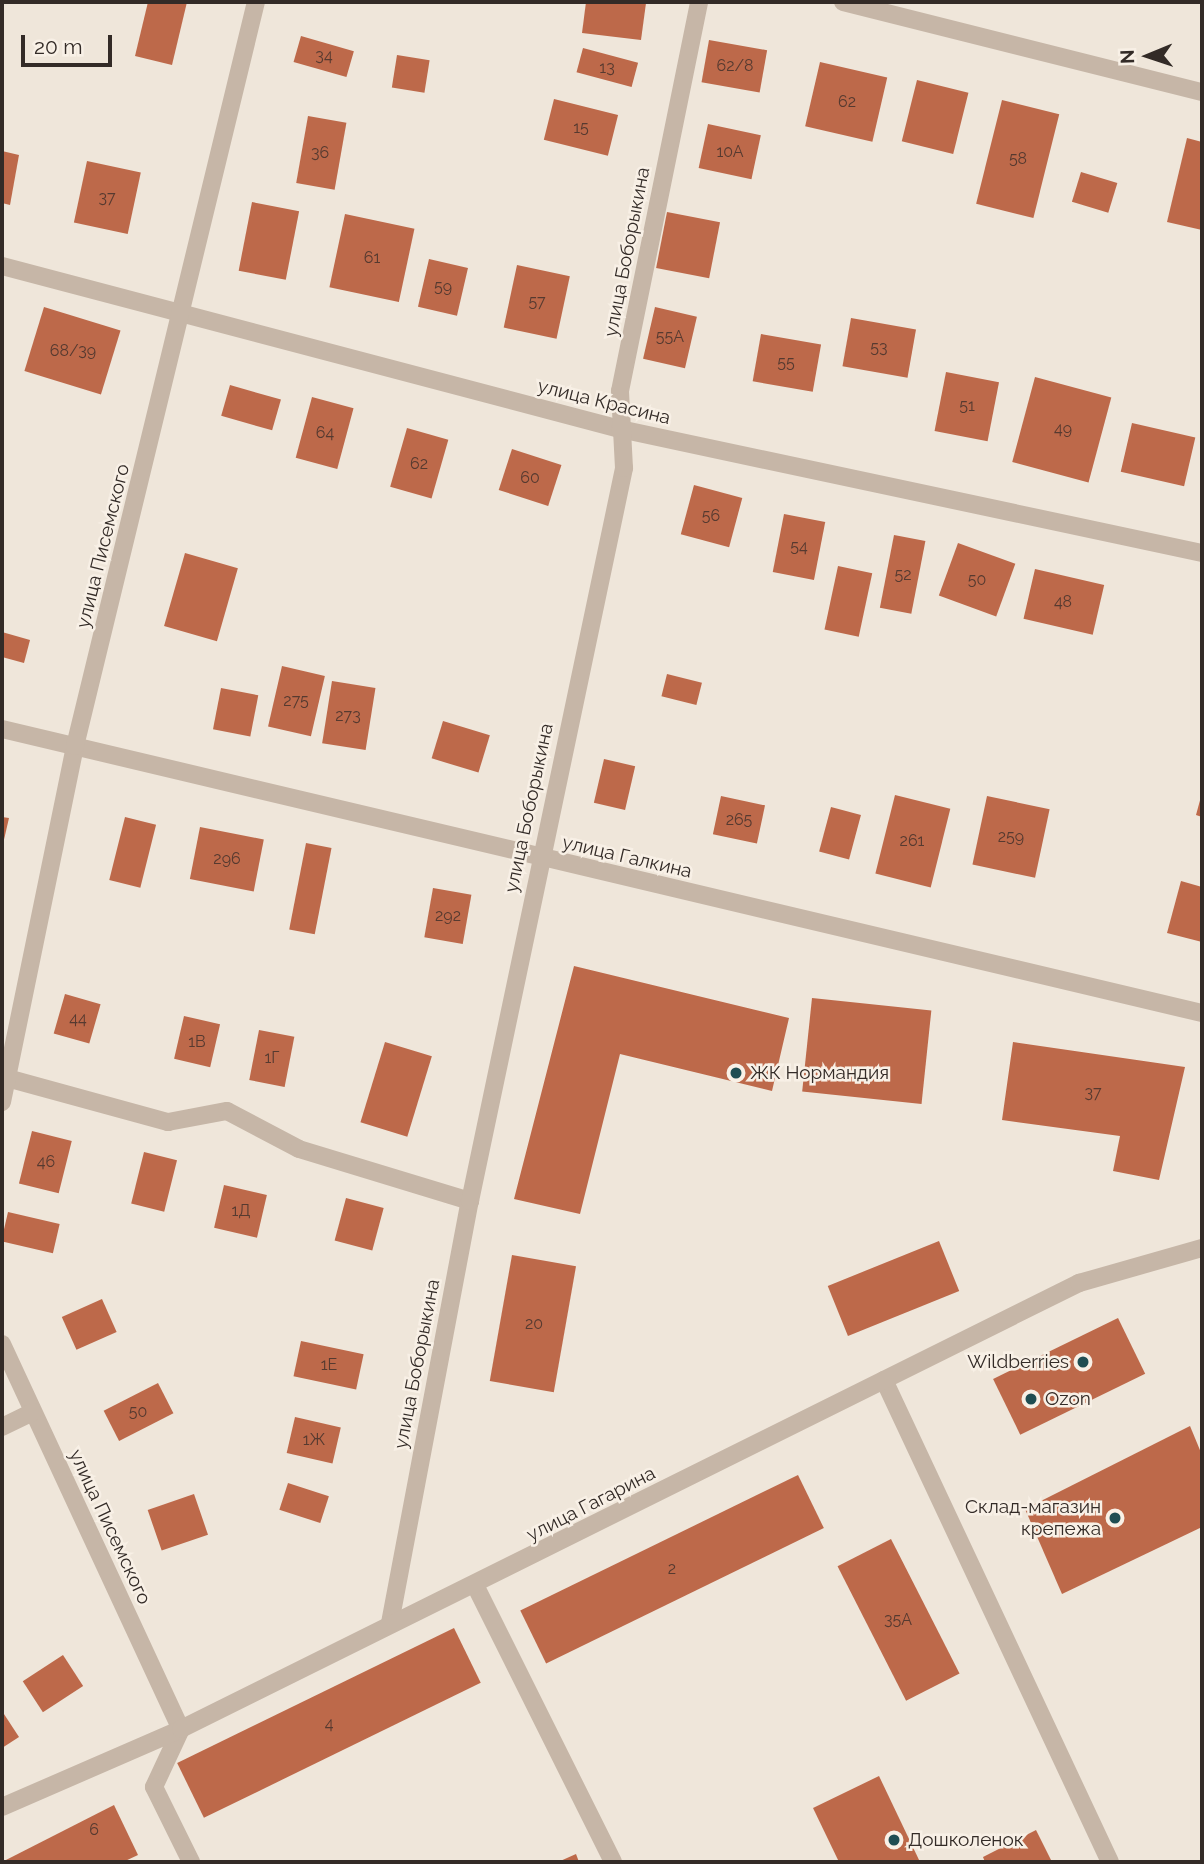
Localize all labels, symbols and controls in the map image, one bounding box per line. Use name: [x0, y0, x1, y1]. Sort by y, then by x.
scale bar: [24, 21, 116, 65]
north arrow: [1113, 21, 1183, 91]
text: 20 m: [34, 34, 82, 59]
house number: 34: [315, 46, 333, 66]
text: N: [1116, 49, 1138, 64]
house number: 62/8: [716, 56, 754, 76]
house number: 13: [599, 58, 615, 78]
house number: 62: [838, 92, 856, 112]
house number: 15: [573, 118, 589, 138]
house number: 10А: [716, 142, 744, 162]
house number: 36: [311, 143, 329, 163]
house number: 58: [1009, 149, 1027, 169]
street label: улица Боборыкина: [599, 165, 655, 339]
house number: 37: [98, 188, 116, 208]
house number: 61: [364, 248, 380, 268]
house number: 59: [434, 277, 452, 297]
house number: 57: [528, 292, 546, 312]
house number: 55А: [656, 327, 684, 347]
house number: 53: [870, 338, 888, 358]
house number: 68/39: [50, 341, 96, 361]
house number: 55: [777, 353, 795, 373]
street label: улица Красина: [535, 375, 673, 429]
house number: 51: [959, 396, 975, 416]
house number: 49: [1054, 419, 1072, 439]
house number: 64: [316, 423, 334, 443]
house number: 62: [410, 454, 428, 474]
street label: улица Писемского: [72, 462, 134, 630]
house number: 60: [520, 468, 540, 488]
house number: 56: [702, 506, 720, 526]
house number: 54: [790, 537, 808, 557]
house number: 52: [894, 565, 912, 585]
house number: 50: [968, 570, 986, 590]
house number: 48: [1054, 592, 1072, 612]
house number: 275: [283, 691, 309, 711]
house number: 273: [335, 706, 361, 726]
street label: улица Боборыкина: [500, 721, 558, 895]
house number: 265: [726, 810, 752, 830]
house number: 259: [998, 827, 1024, 847]
street label: улица Галкина: [560, 831, 694, 883]
house number: 261: [900, 831, 924, 851]
house number: 296: [213, 849, 241, 869]
house number: 292: [435, 906, 461, 926]
house number: 44: [69, 1009, 87, 1029]
house number: 1В: [188, 1032, 206, 1052]
house number: 1Г: [264, 1048, 280, 1068]
place label: ЖК Нормандия: [750, 1062, 889, 1084]
marker: ЖК Нормандия: [728, 1065, 744, 1081]
house number: 37: [1084, 1083, 1102, 1103]
house number: 46: [37, 1152, 55, 1172]
house number: 1Д: [232, 1201, 250, 1221]
street label: улица Боборыкина: [389, 1277, 445, 1451]
house number: 20: [525, 1314, 543, 1334]
place label: Wildberries: [967, 1351, 1069, 1373]
marker: Wildberries: [1075, 1354, 1091, 1370]
house number: 1Е: [321, 1355, 337, 1375]
place label: Ozon: [1045, 1388, 1091, 1410]
marker: Ozon: [1023, 1391, 1039, 1407]
house number: 50: [129, 1402, 147, 1422]
house number: 1Ж: [303, 1430, 325, 1450]
street label: улица Писемского: [64, 1446, 156, 1608]
street label: улица Гагарина: [523, 1462, 659, 1546]
place label: Склад-магазин крепежа: [965, 1496, 1101, 1540]
marker: Склад-магазин крепежа: [1107, 1510, 1123, 1526]
house number: 2: [668, 1559, 676, 1579]
house number: 35А: [884, 1610, 912, 1630]
house number: 4: [325, 1714, 333, 1734]
house number: 6: [89, 1820, 99, 1840]
place label: Дошколенок: [908, 1829, 1024, 1851]
marker: Дошколенок: [886, 1832, 902, 1848]

